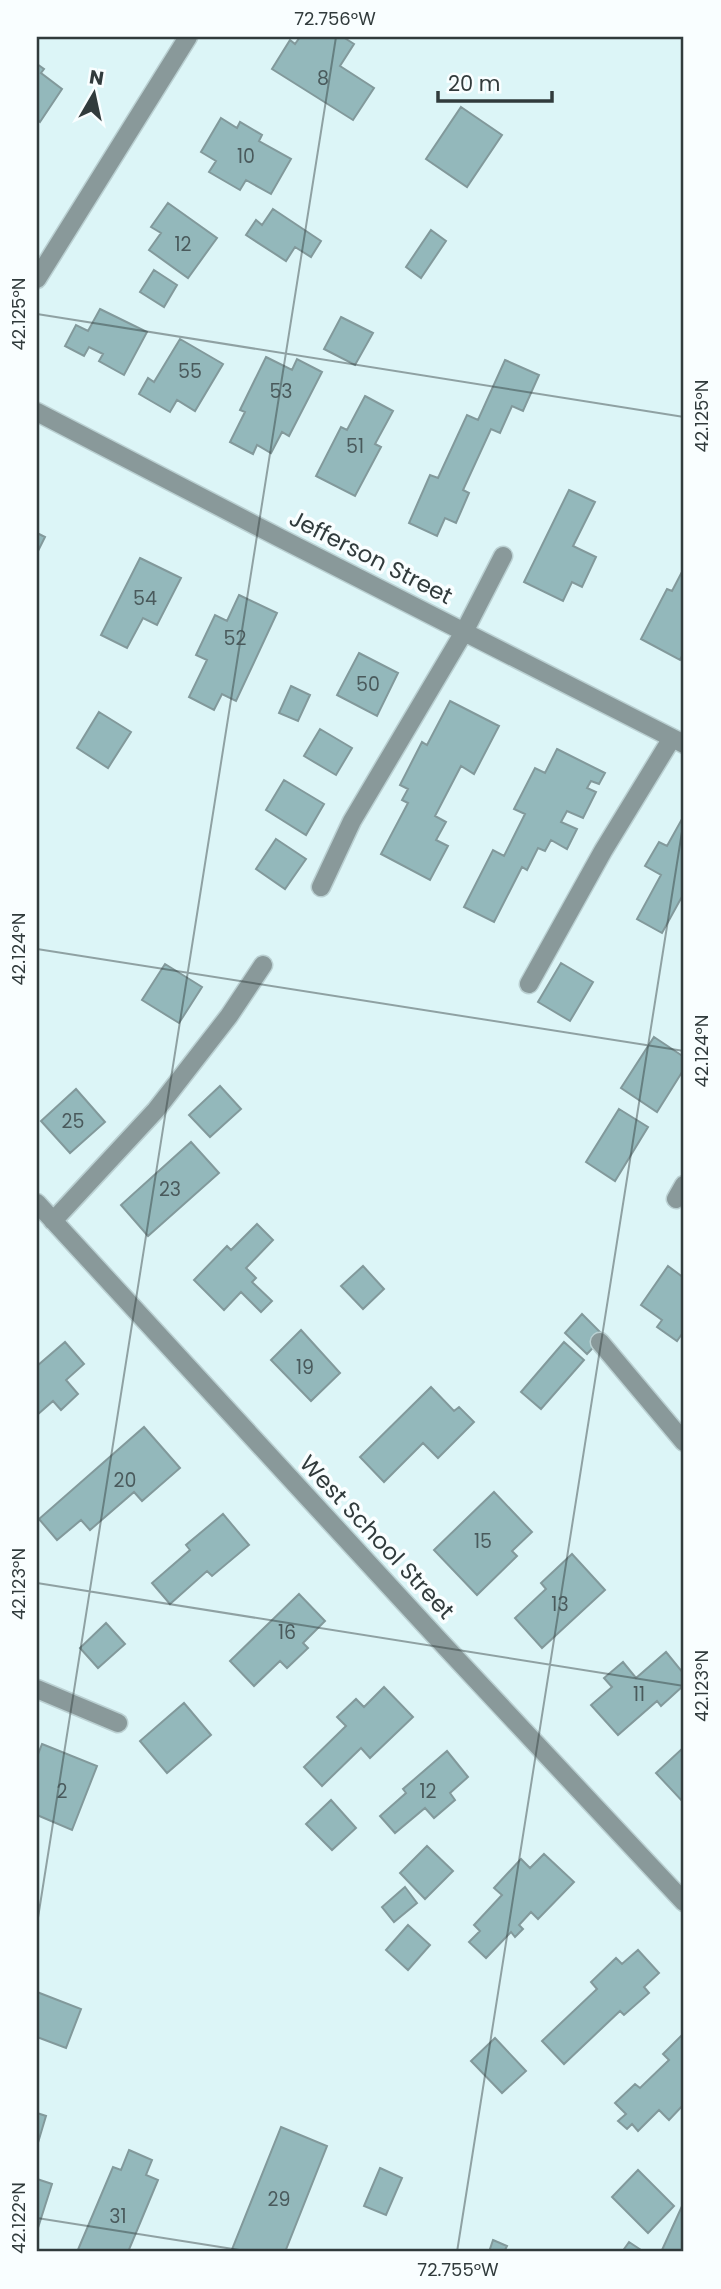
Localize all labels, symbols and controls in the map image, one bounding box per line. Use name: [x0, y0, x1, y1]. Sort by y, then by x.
text: 72.756°W: [294, 6, 376, 31]
north arrow: [60, 60, 130, 130]
scale bar: [438, 60, 551, 104]
text: N: [87, 63, 106, 92]
house number: 8: [317, 65, 329, 92]
text: 20 m: [448, 69, 501, 98]
house number: 10: [237, 143, 255, 170]
house number: 12: [174, 231, 192, 258]
text: 42.125°N: [6, 278, 31, 350]
house number: 55: [178, 358, 202, 385]
house number: 53: [269, 378, 293, 405]
text: 42.125°N: [689, 380, 714, 452]
house number: 51: [346, 433, 364, 460]
street label: Jefferson Street: [284, 502, 458, 612]
house number: 54: [133, 585, 157, 612]
house number: 52: [224, 625, 247, 652]
house number: 50: [356, 671, 380, 698]
text: 42.124°N: [6, 913, 31, 985]
text: 42.124°N: [689, 1015, 714, 1087]
house number: 25: [62, 1108, 84, 1135]
house number: 23: [159, 1176, 181, 1203]
house number: 19: [296, 1354, 314, 1381]
street label: West School Street: [292, 1448, 462, 1626]
house number: 20: [114, 1467, 136, 1494]
house number: 15: [474, 1528, 492, 1555]
text: 42.123°N: [6, 1548, 31, 1620]
house number: 13: [551, 1591, 569, 1618]
house number: 16: [278, 1619, 296, 1646]
text: 42.123°N: [689, 1650, 714, 1722]
house number: 11: [633, 1681, 645, 1708]
house number: 2: [57, 1778, 68, 1805]
house number: 12: [419, 1778, 437, 1805]
text: 42.122°N: [6, 2182, 31, 2254]
house number: 29: [268, 2186, 290, 2213]
house number: 31: [109, 2203, 127, 2230]
text: 72.755°W: [417, 2257, 499, 2282]

